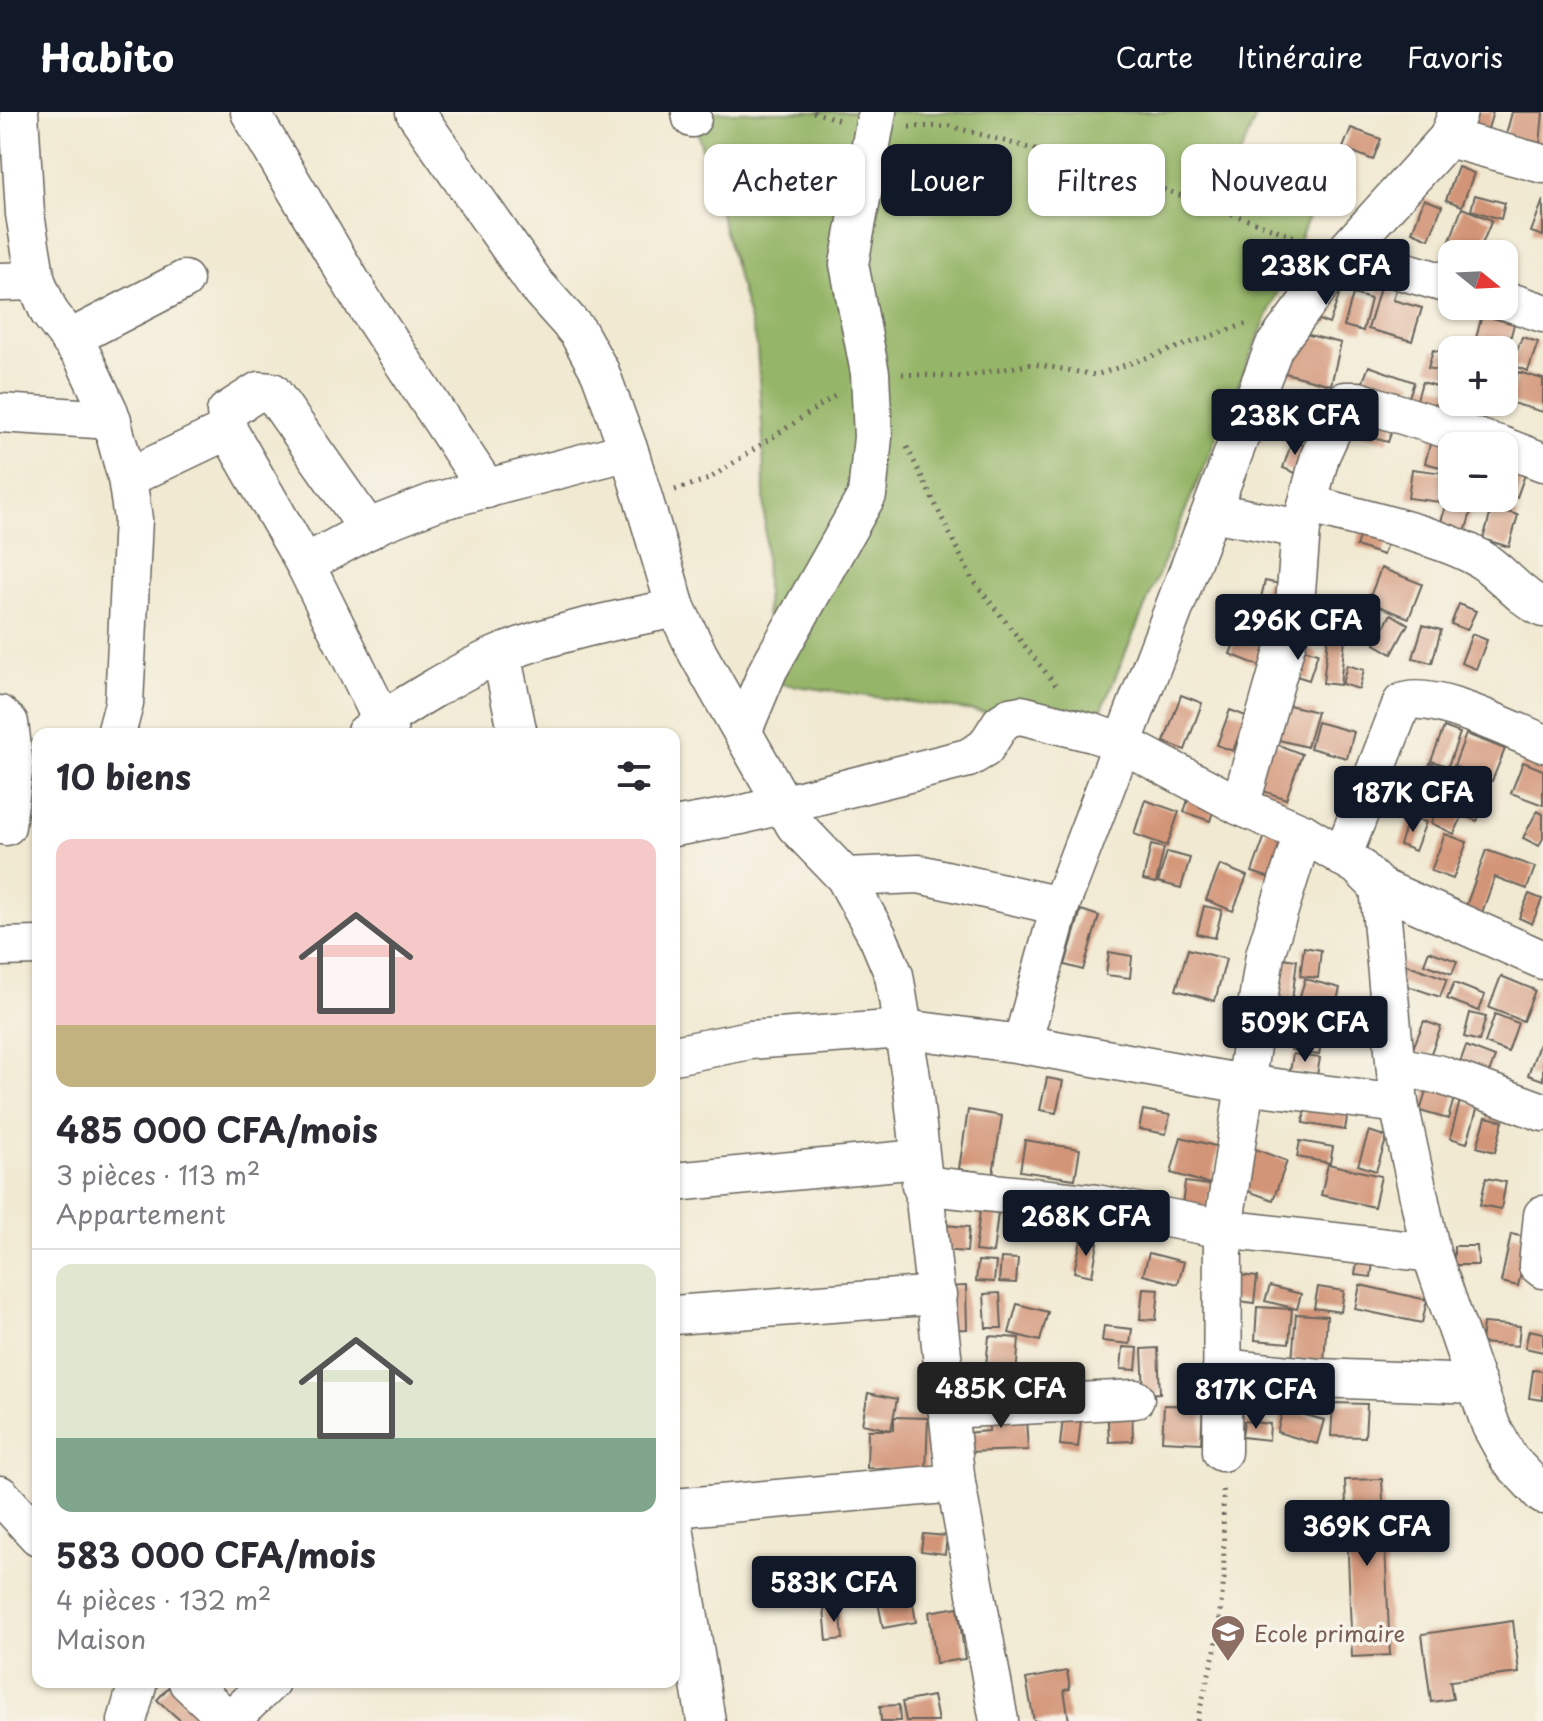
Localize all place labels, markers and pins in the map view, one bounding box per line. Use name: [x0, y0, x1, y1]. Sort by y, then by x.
pin: 238K CFA: [1243, 239, 1409, 307]
pin: 238K CFA: [1212, 389, 1378, 457]
pin: 296K CFA: [1215, 594, 1381, 662]
pin: 187K CFA: [1330, 766, 1496, 834]
pin: 509K CFA: [1222, 996, 1388, 1064]
pin: 268K CFA: [1003, 1190, 1169, 1258]
pin: 485K CFA: [918, 1362, 1084, 1430]
pin: 817K CFA: [1173, 1363, 1339, 1431]
pin: 369K CFA: [1284, 1500, 1450, 1568]
pin: 583K CFA: [751, 1556, 917, 1624]
school or university icon: Ecole primaire: [1209, 1613, 1247, 1663]
place label: Ecole primaire: [1254, 1616, 1405, 1649]

